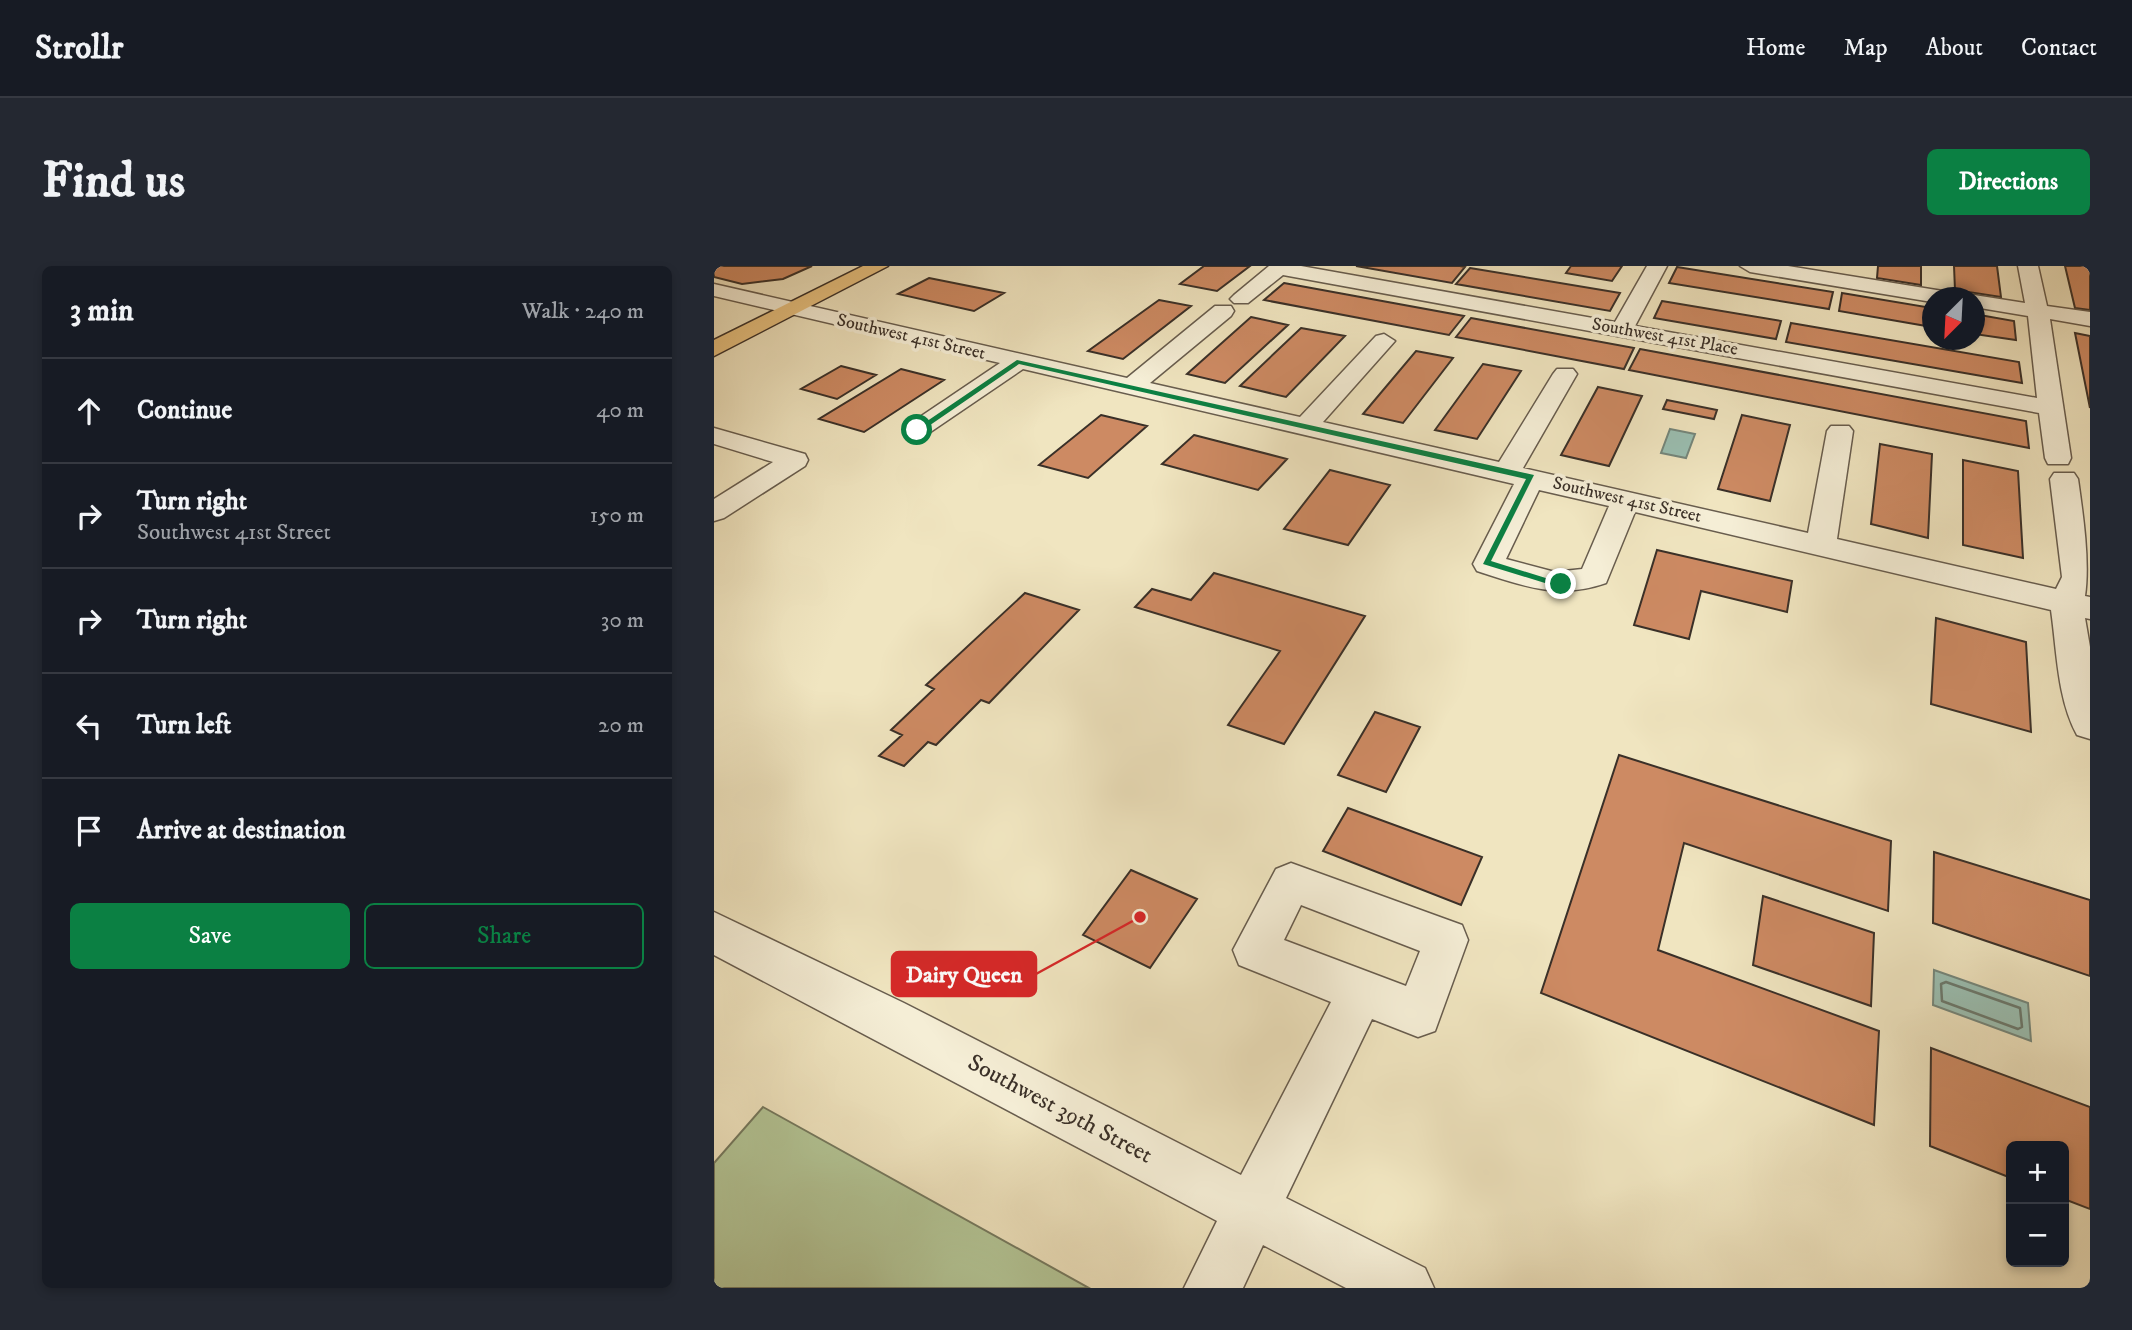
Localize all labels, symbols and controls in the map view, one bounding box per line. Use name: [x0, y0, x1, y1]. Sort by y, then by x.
text: Strollr: [35, 28, 123, 69]
text: Home: [1746, 33, 1805, 63]
text: Map: [1843, 33, 1888, 63]
text: About: [1926, 33, 1983, 63]
text: Contact: [2021, 33, 2097, 63]
button: Directions: [1927, 149, 2090, 215]
text: Find us: [42, 151, 185, 213]
north arrow: [1922, 287, 1985, 350]
text: 3 min: [70, 293, 134, 330]
text: Walk · 240 m: [522, 297, 644, 326]
street label: Southwest 41st Street: [835, 309, 988, 365]
street label: Southwest 41st Place: [1590, 313, 1740, 361]
icon: ahead: [70, 392, 108, 430]
text: Continue: [137, 394, 232, 427]
text: 40 m: [596, 396, 644, 425]
route start: [901, 414, 932, 445]
street label: Southwest 41st Street: [1551, 472, 1704, 528]
text: Turn right: [137, 485, 247, 518]
icon: right: [70, 497, 108, 535]
text: 150 m: [590, 501, 644, 530]
text: Southwest 41st Street: [137, 518, 331, 547]
route end: [1545, 568, 1576, 599]
icon: right: [70, 602, 108, 640]
text: Turn right: [137, 604, 247, 637]
text: 30 m: [601, 606, 644, 635]
icon: left: [70, 707, 108, 745]
text: Turn left: [137, 709, 231, 742]
text: 20 m: [598, 711, 644, 740]
icon: arrive: [70, 812, 108, 850]
text: Arrive at destination: [137, 814, 346, 847]
button: Save: [70, 903, 350, 969]
button: Share: [364, 903, 644, 969]
callout: Dairy Queen: [892, 952, 1036, 996]
text: Dairy Queen: [906, 961, 1023, 990]
street label: Southwest 39th Street: [962, 1048, 1158, 1171]
map controls: [2006, 1141, 2069, 1267]
button: +: [2006, 1141, 2069, 1204]
button: −: [2006, 1204, 2069, 1267]

